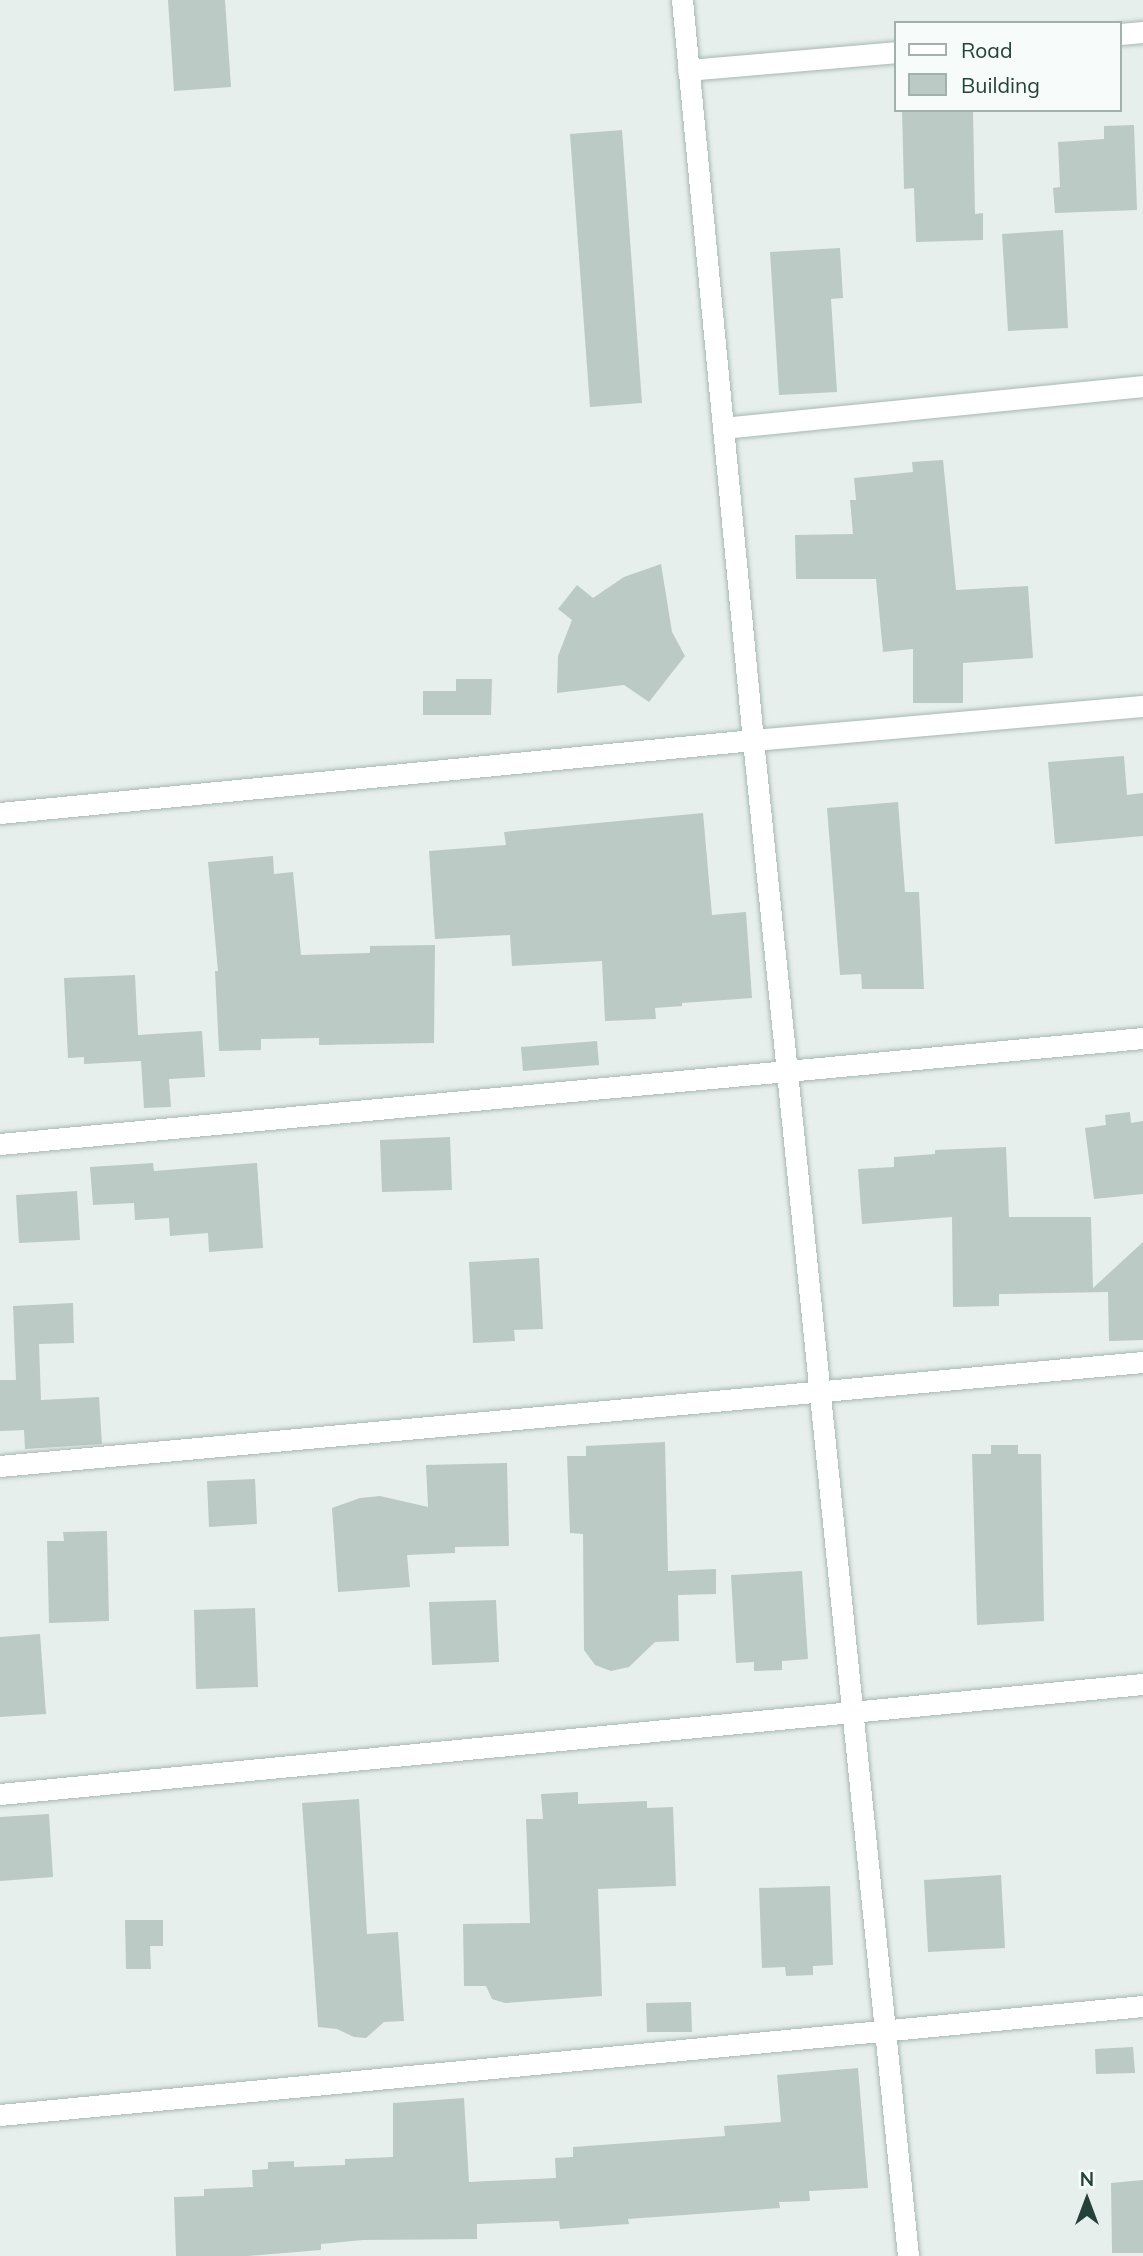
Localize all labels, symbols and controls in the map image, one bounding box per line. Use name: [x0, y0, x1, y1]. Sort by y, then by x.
legend: [894, 21, 1122, 112]
text: Road: [961, 37, 1012, 63]
text: Building: [961, 72, 1040, 98]
north arrow: [1052, 2165, 1122, 2235]
text: N: [1080, 2167, 1094, 2191]

